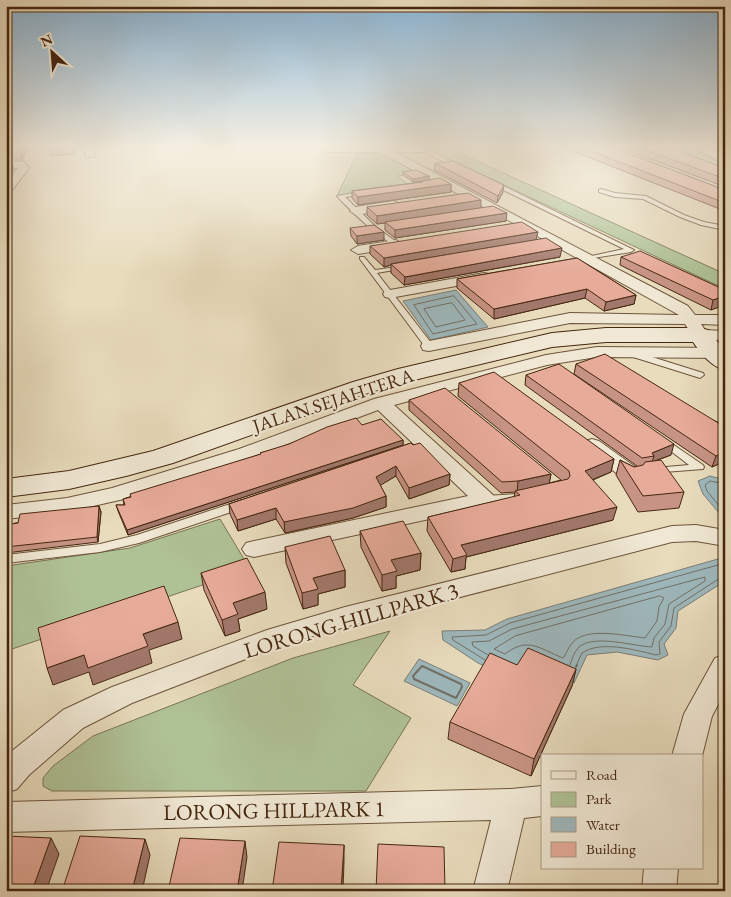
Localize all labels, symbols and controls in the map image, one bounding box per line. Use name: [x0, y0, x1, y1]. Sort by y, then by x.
north arrow: [28, 28, 78, 78]
text: N: [37, 29, 56, 51]
street label: JALAN SEJAHTERA: [247, 362, 418, 439]
street label: LORONG HILLPARK 3: [240, 576, 462, 665]
legend: [541, 754, 704, 870]
text: Road: [586, 765, 618, 784]
text: Park: [586, 789, 613, 808]
street label: LORONG HILLPARK 1: [163, 794, 385, 827]
text: Water: [586, 815, 620, 834]
text: Building: [586, 839, 636, 858]

